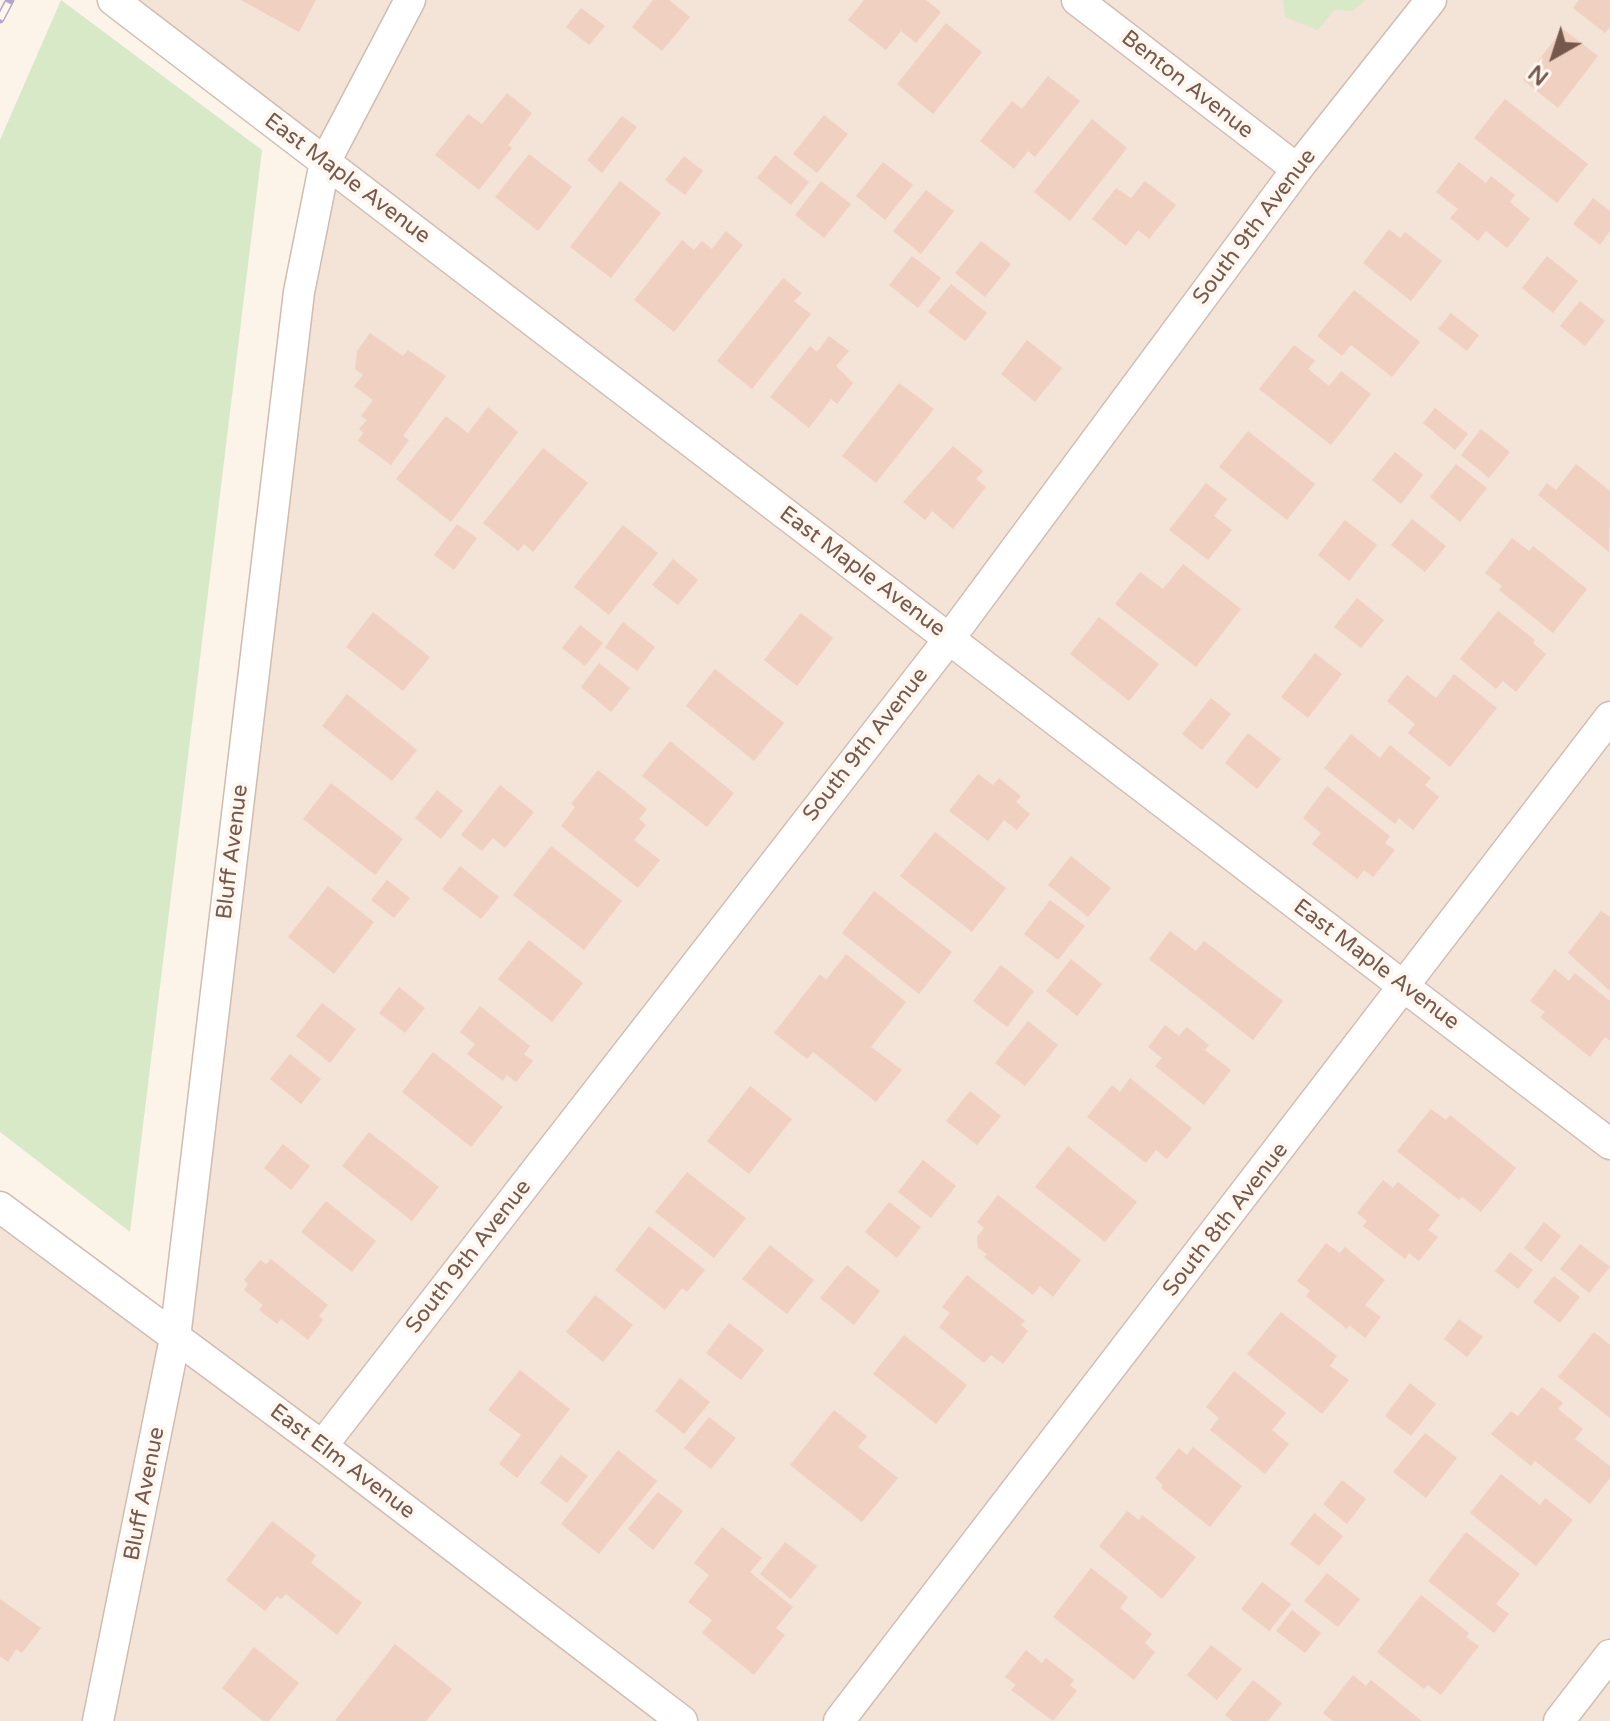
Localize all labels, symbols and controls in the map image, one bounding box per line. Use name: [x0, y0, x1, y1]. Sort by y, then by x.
north arrow: [1514, 16, 1594, 96]
street label: Benton Avenue: [1116, 25, 1258, 145]
text: N: [1524, 59, 1554, 90]
street label: East Maple Avenue: [259, 108, 435, 250]
street label: South 9th Avenue: [1188, 144, 1322, 310]
street label: East Maple Avenue: [774, 501, 950, 643]
street label: South 9th Avenue: [798, 663, 934, 827]
street label: Bluff Avenue: [212, 783, 254, 921]
street label: East Maple Avenue: [1288, 894, 1464, 1036]
street label: South 8th Avenue: [1158, 1138, 1294, 1302]
street label: South 9th Avenue: [401, 1175, 537, 1339]
street label: East Elm Avenue: [264, 1399, 420, 1525]
street label: Bluff Avenue: [119, 1425, 171, 1563]

